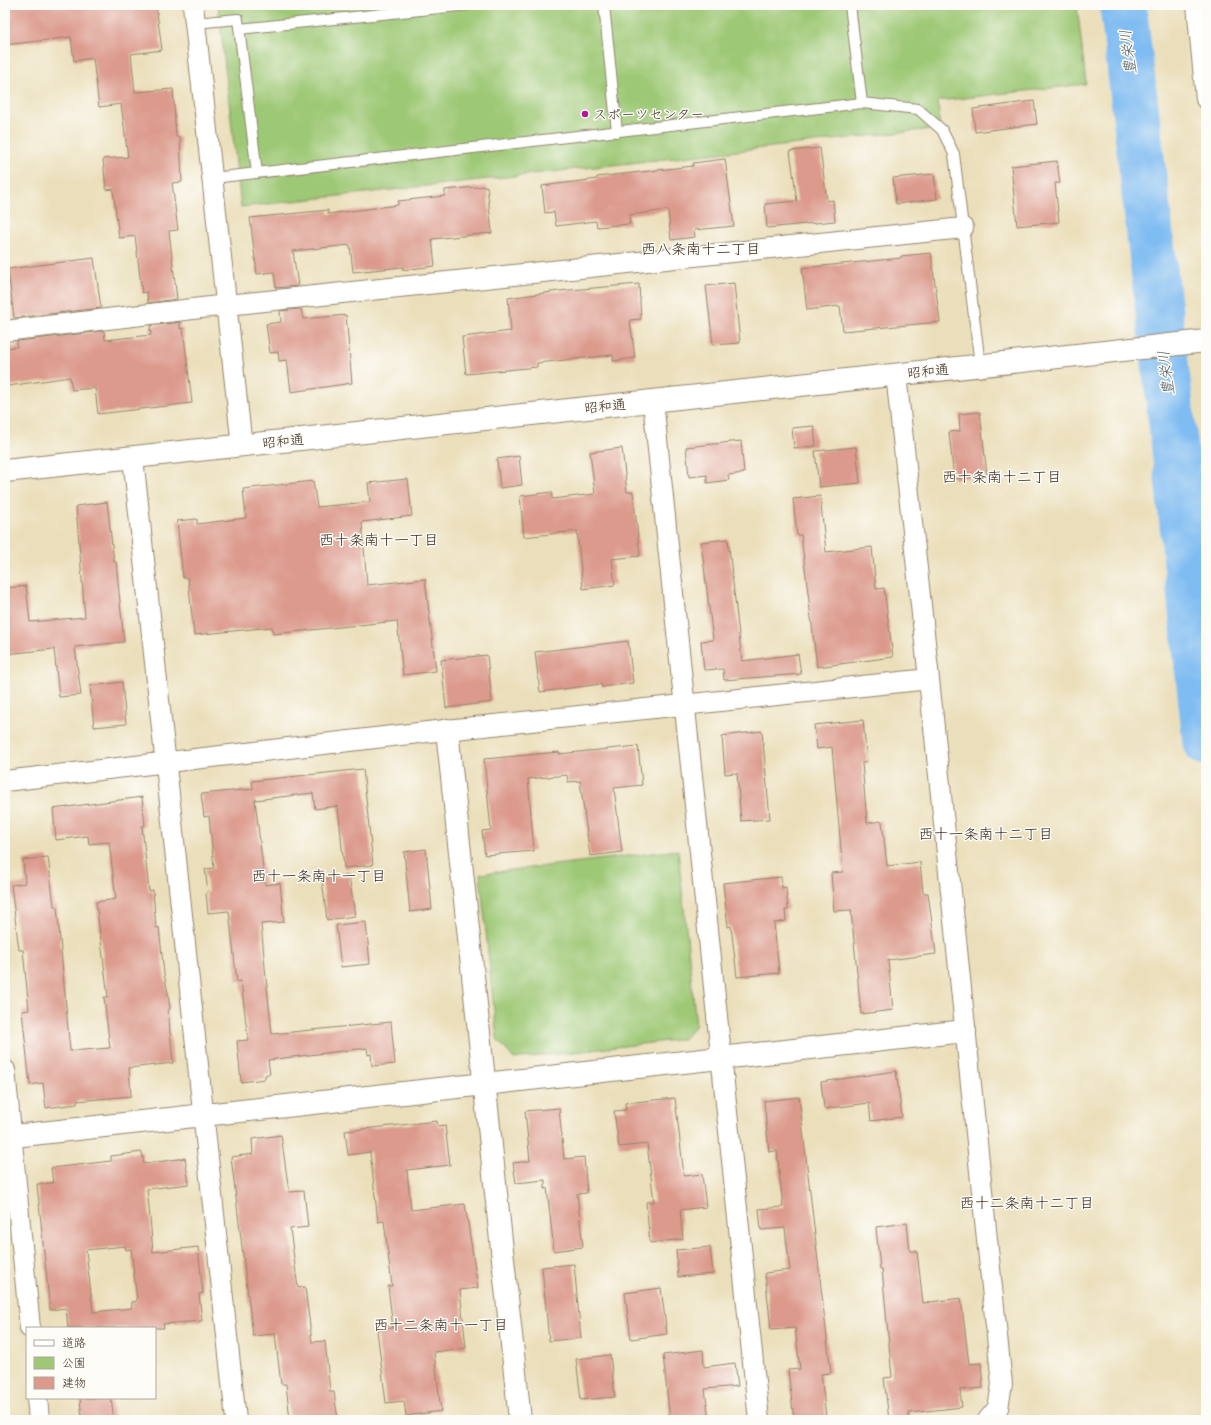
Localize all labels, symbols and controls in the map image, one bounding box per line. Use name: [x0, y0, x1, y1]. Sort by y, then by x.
water label: 豊栄川: [1116, 28, 1144, 75]
place label: スポーツセンター: [593, 106, 704, 126]
marker: スポーツセンター: [580, 109, 590, 119]
district label: 西八条南十二丁目: [641, 240, 761, 262]
water label: 豊栄川: [1154, 349, 1182, 396]
street label: 昭和通: [906, 361, 950, 385]
street label: 昭和通: [583, 396, 627, 420]
street label: 昭和通: [261, 431, 305, 455]
district label: 西十条南十二丁目: [942, 468, 1062, 490]
district label: 西十条南十一丁目: [319, 531, 439, 553]
district label: 西十一条南十二丁目: [918, 825, 1054, 847]
district label: 西十一条南十一丁目: [251, 867, 387, 889]
district label: 西十二条南十二丁目: [959, 1194, 1095, 1216]
district label: 西十二条南十一丁目: [373, 1316, 509, 1338]
legend: [26, 1327, 156, 1399]
text: 道路: [62, 1336, 86, 1353]
text: 公園: [62, 1356, 86, 1373]
text: 建物: [62, 1376, 86, 1393]

